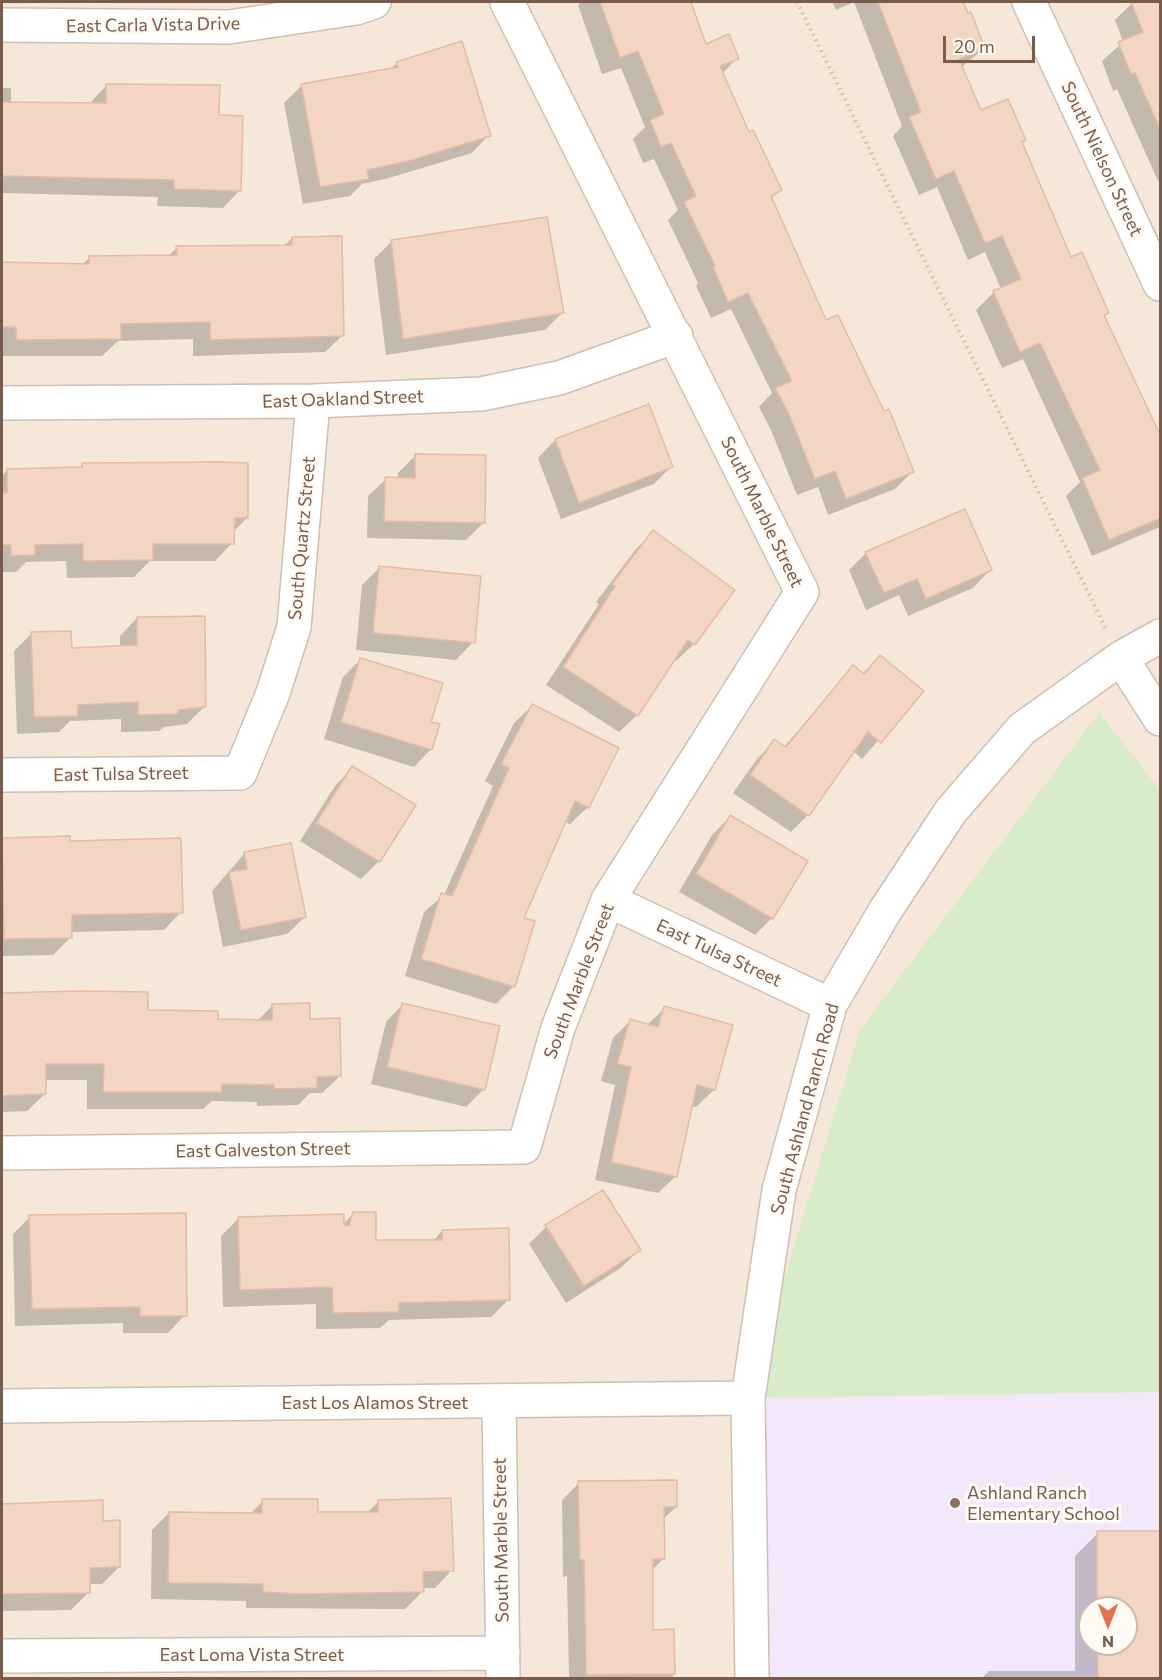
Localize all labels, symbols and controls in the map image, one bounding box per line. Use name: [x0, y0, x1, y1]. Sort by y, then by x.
street label: East Carla Vista Drive: [66, 13, 240, 37]
scale bar: [946, 24, 1038, 62]
text: 20 m: [954, 35, 995, 57]
street label: South Nielson Street: [1057, 78, 1147, 240]
street label: East Oakland Street: [262, 385, 424, 413]
street label: South Marble Street: [716, 433, 808, 591]
street label: South Quartz Street: [284, 455, 320, 621]
street label: East Tulsa Street: [53, 762, 189, 786]
street label: South Marble Street: [539, 900, 619, 1062]
street label: East Tulsa Street: [653, 915, 785, 991]
street label: South Ashland Ranch Road: [766, 1001, 844, 1217]
street label: East Galveston Street: [175, 1138, 351, 1162]
street label: East Los Alamos Street: [282, 1392, 468, 1414]
street label: South Marble Street: [489, 1457, 513, 1623]
place label: Ashland Ranch Elementary School: [967, 1482, 1120, 1524]
marker: Ashland Ranch Elementary School: [948, 1496, 962, 1510]
north arrow: [1078, 1596, 1138, 1656]
text: N: [1102, 1633, 1114, 1652]
street label: East Loma Vista Street: [160, 1644, 344, 1666]

